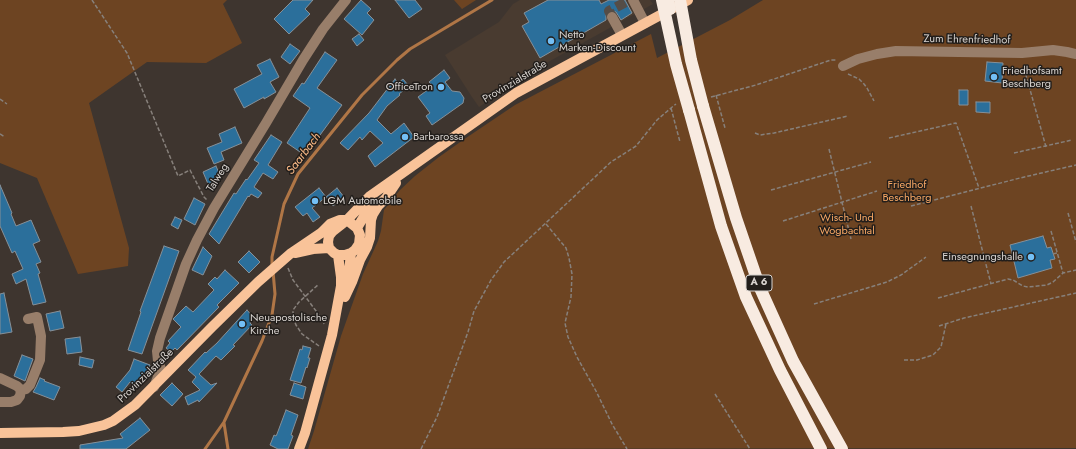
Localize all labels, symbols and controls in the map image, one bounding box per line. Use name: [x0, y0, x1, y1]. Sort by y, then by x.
place label: Netto Marken-Discount: [559, 28, 636, 54]
street label: Zum Ehrenfriedhof: [923, 33, 1011, 47]
marker: Netto Marken-Discount: [546, 36, 556, 46]
street label: Provinzialstraße: [481, 58, 549, 106]
place label: Friedhofsamt Beschberg: [1002, 64, 1062, 90]
marker: Friedhofsamt Beschberg: [989, 72, 999, 82]
place label: OfficeTron: [386, 80, 433, 94]
marker: OfficeTron: [436, 82, 446, 92]
water label: Saarbach: [284, 130, 324, 178]
place label: Barbarossa: [413, 130, 464, 144]
marker: Barbarossa: [400, 132, 410, 142]
street label: Talweg: [204, 161, 232, 195]
park label: Friedhof Beschberg: [882, 178, 932, 204]
place label: LGM Automobile: [323, 194, 402, 208]
marker: LGM Automobile: [310, 196, 320, 206]
park label: Wisch- Und Wogbachtal: [819, 211, 875, 237]
place label: Einsegnungshalle: [942, 250, 1023, 264]
marker: Einsegnungshalle: [1026, 252, 1036, 262]
road number: A 6: [746, 275, 772, 291]
place label: Neuapostolische Kirche: [250, 311, 327, 337]
marker: Neuapostolische Kirche: [237, 319, 247, 329]
street label: Provinzialstraße: [115, 346, 177, 406]

